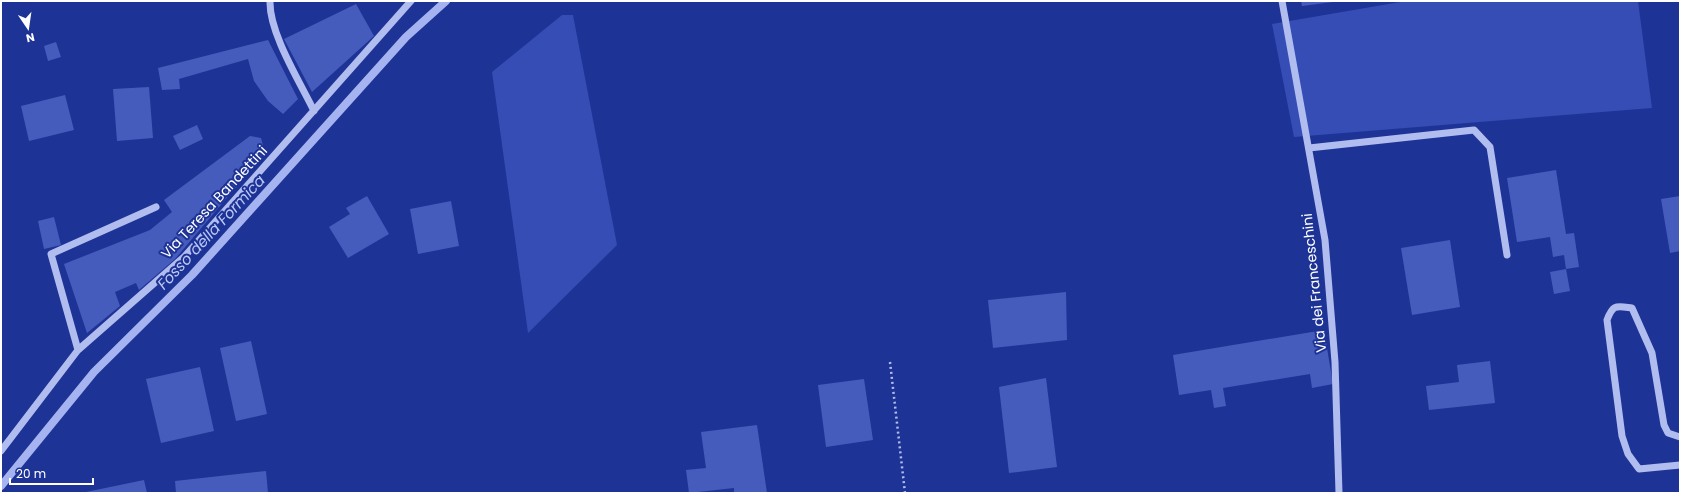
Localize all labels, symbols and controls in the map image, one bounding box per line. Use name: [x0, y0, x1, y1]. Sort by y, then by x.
north arrow: [8, 8, 48, 48]
text: N: [24, 29, 36, 46]
street label: Via Teresa Bandettini: [156, 141, 272, 263]
water label: Fosso della Formica: [152, 170, 270, 294]
street label: Via dei Franceschini: [1297, 212, 1331, 354]
scale bar: [10, 460, 93, 486]
text: 20 m: [16, 465, 46, 482]

